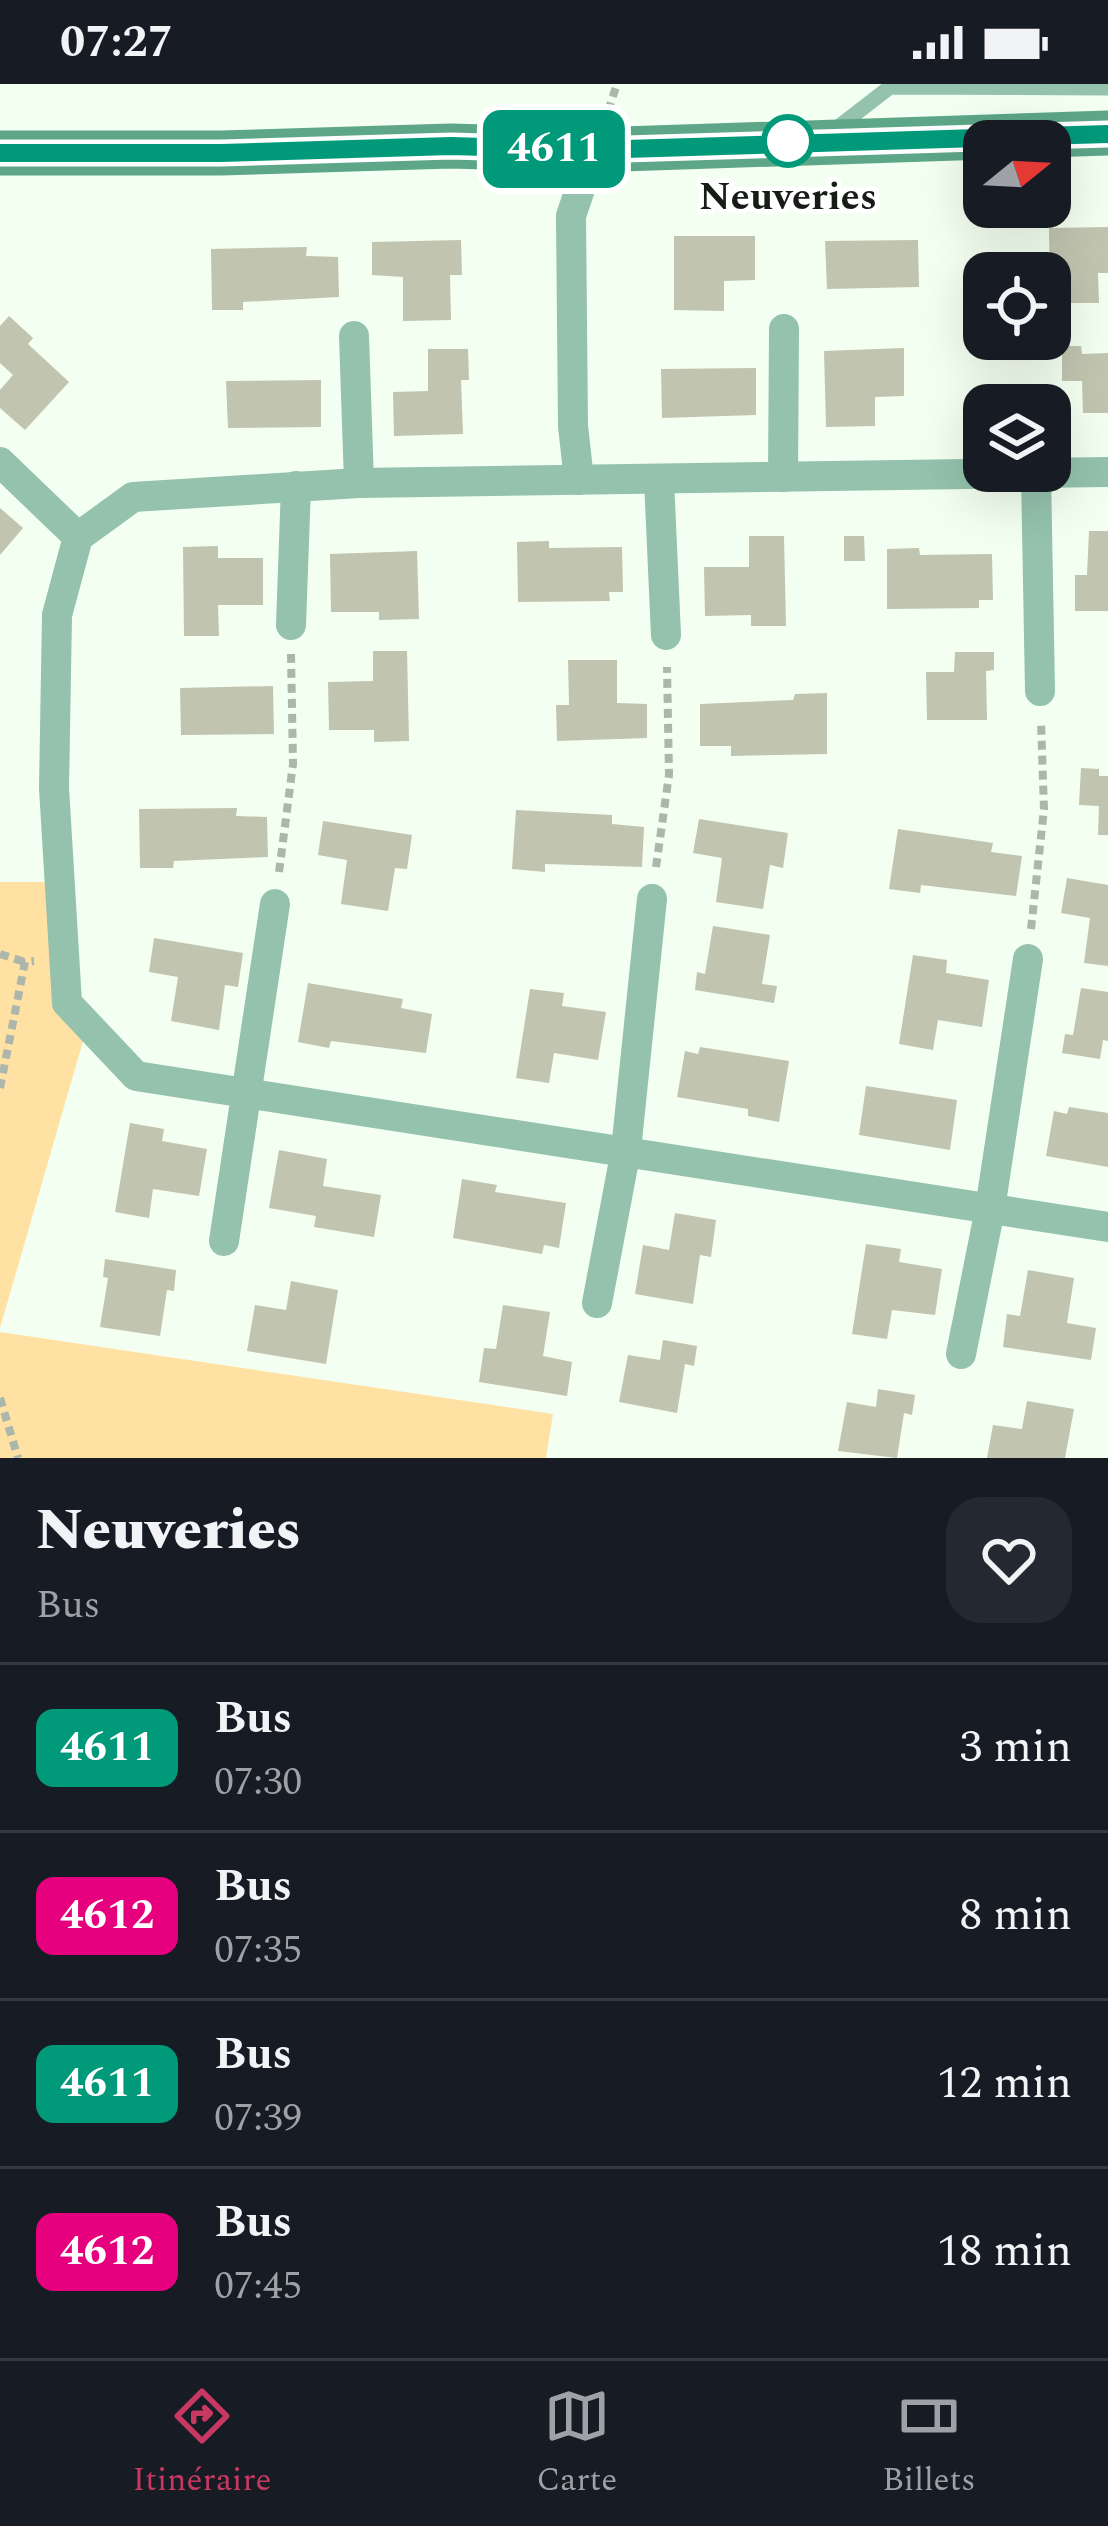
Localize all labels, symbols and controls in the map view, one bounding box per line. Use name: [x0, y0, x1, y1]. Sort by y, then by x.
text: 07:27: [60, 8, 173, 77]
line badge: 4611: [470, 110, 638, 188]
marker: Neuveries: [763, 116, 813, 166]
text: 4611: [507, 117, 601, 180]
north arrow: [963, 120, 1071, 228]
map controls: [963, 120, 1071, 492]
place label: Neuveries: [699, 168, 877, 227]
button: locate: [963, 252, 1071, 360]
button: layers: [963, 384, 1071, 492]
text: Neuveries: [36, 1488, 301, 1574]
button: heart: [946, 1497, 1072, 1623]
text: Bus: [36, 1576, 100, 1635]
text: Bus: [214, 1684, 292, 1753]
text: 3 min: [959, 1713, 1072, 1782]
text: 4611: [60, 1716, 154, 1779]
text: 07:30: [214, 1753, 302, 1812]
text: Bus: [214, 1852, 292, 1921]
text: 8 min: [959, 1881, 1072, 1950]
text: 4612: [60, 1884, 154, 1947]
text: 07:35: [214, 1921, 302, 1980]
text: Bus: [214, 2020, 292, 2089]
text: 12 min: [937, 2049, 1072, 2118]
text: 4611: [60, 2052, 154, 2115]
text: 07:39: [214, 2089, 302, 2148]
text: Bus: [214, 2188, 292, 2257]
text: 18 min: [937, 2217, 1072, 2286]
text: 4612: [60, 2220, 154, 2283]
text: 07:45: [214, 2257, 302, 2316]
tab: Itinéraire: [132, 2383, 271, 2505]
tab: Carte: [536, 2383, 617, 2505]
tab: Billets: [882, 2383, 976, 2505]

